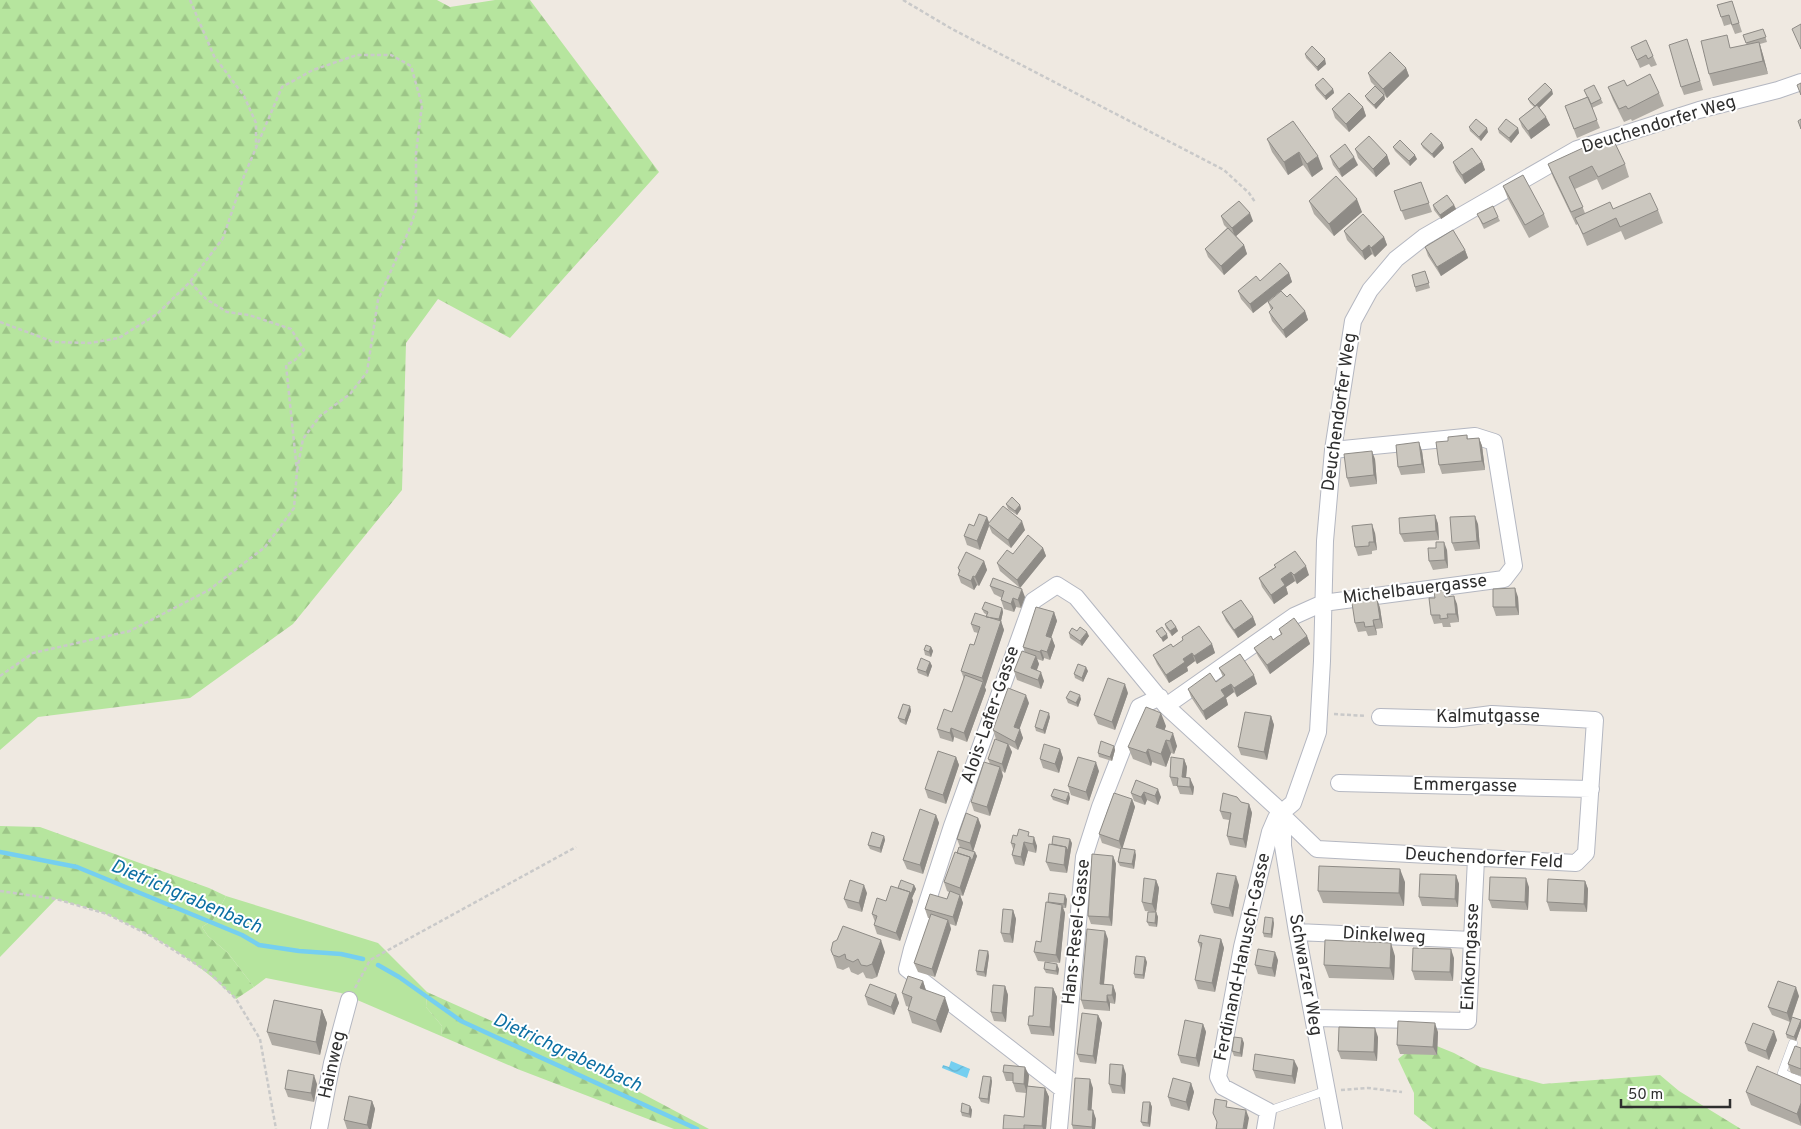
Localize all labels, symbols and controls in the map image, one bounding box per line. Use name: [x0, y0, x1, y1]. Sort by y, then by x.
street label: Deuchendorfer Weg: [1579, 91, 1739, 159]
street label: Deuchendorfer Weg: [1317, 331, 1363, 493]
street label: Michelbauergasse: [1342, 570, 1488, 610]
street label: Alois-Lafer-Gasse: [957, 643, 1025, 787]
street label: Kalmutgasse: [1436, 706, 1540, 729]
street label: Emmergasse: [1413, 774, 1517, 798]
street label: Deuchendorfer Feld: [1404, 843, 1564, 875]
street label: Ferdinand-Hanusch-Gasse: [1210, 851, 1276, 1063]
water label: Dietrichgrabenbach: [107, 854, 266, 940]
street label: Hans-Resel-Gasse: [1058, 858, 1096, 1006]
street label: Einkorngasse: [1457, 903, 1485, 1011]
street label: Schwarzer Weg: [1283, 912, 1327, 1038]
street label: Dinkelweg: [1342, 922, 1426, 950]
water label: Dietrichgrabenbach: [489, 1008, 646, 1098]
street label: Hainweg: [314, 1029, 352, 1101]
scale bar: [1621, 1076, 1730, 1108]
text: 50 m: [1628, 1086, 1663, 1105]

